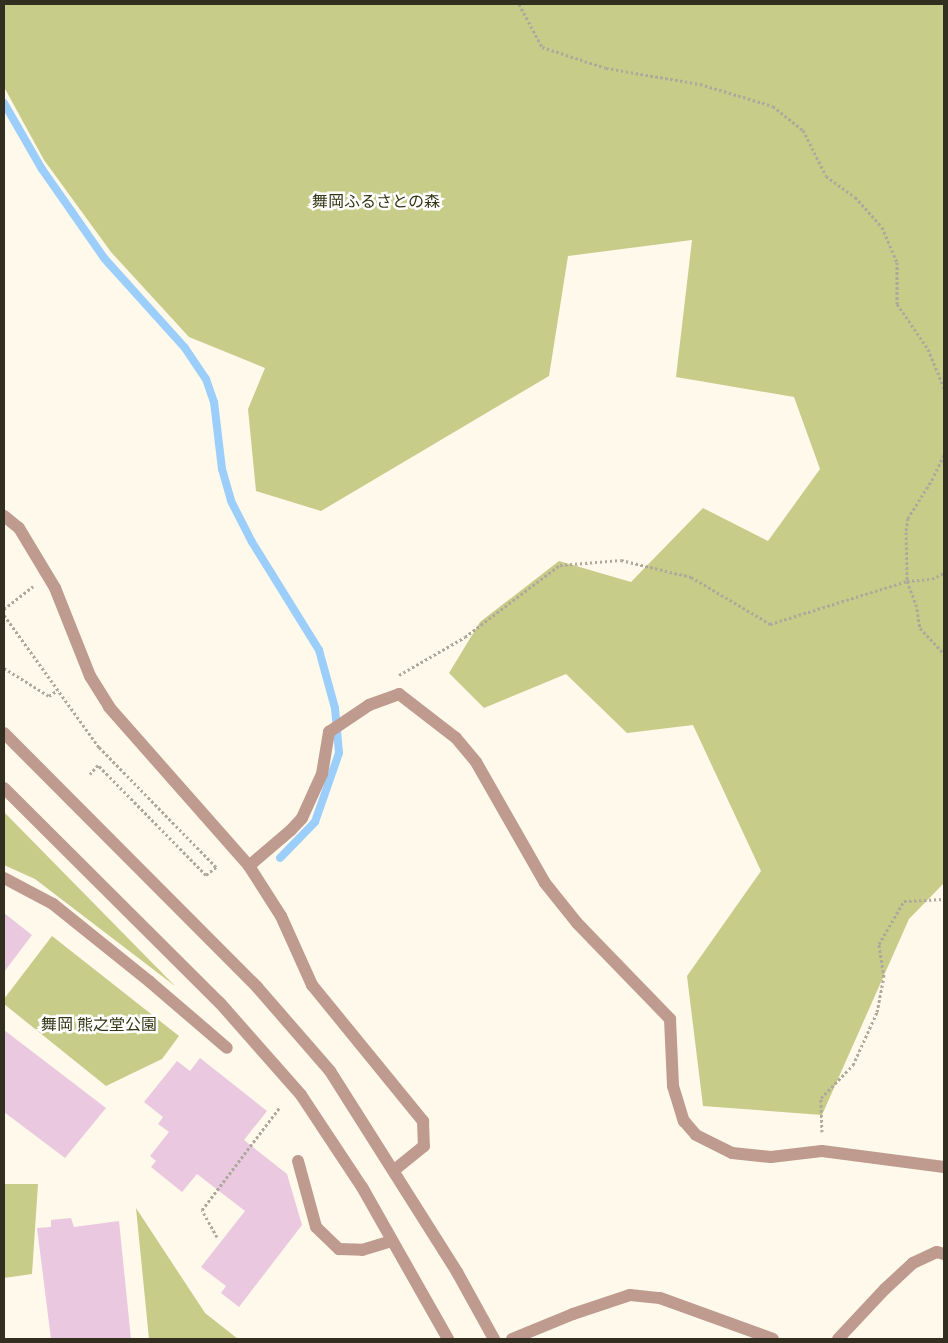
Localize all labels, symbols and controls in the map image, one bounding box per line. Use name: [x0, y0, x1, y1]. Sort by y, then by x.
park label: 舞岡ふるさとの森: [312, 193, 440, 213]
park label: 舞岡 熊之堂公園: [41, 1016, 157, 1036]

